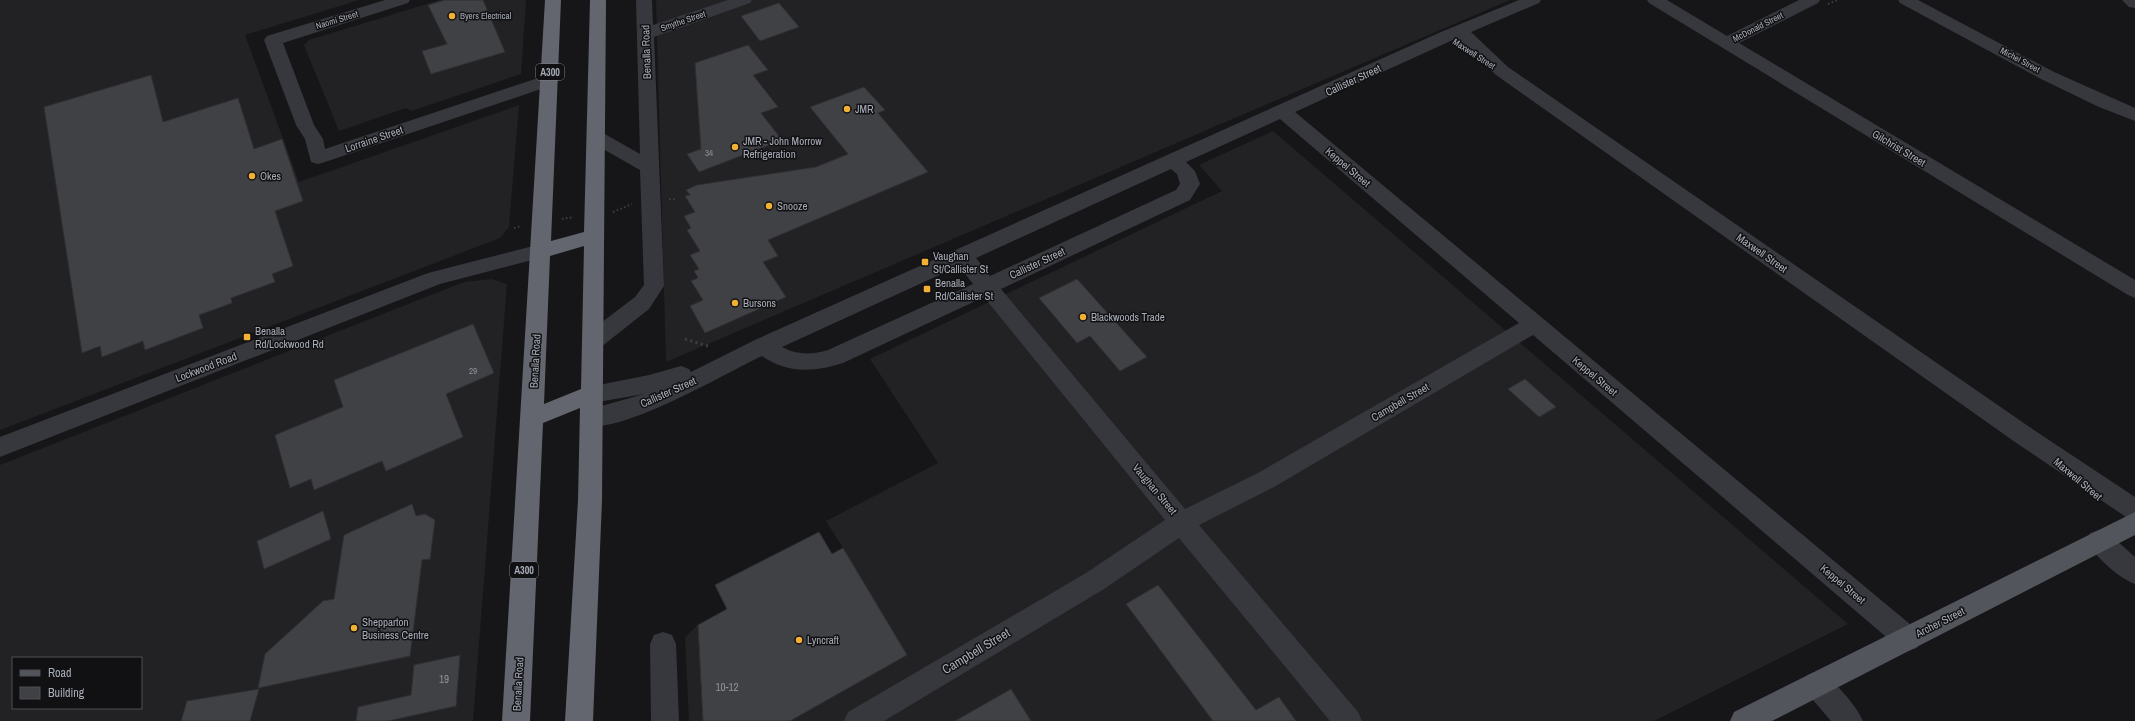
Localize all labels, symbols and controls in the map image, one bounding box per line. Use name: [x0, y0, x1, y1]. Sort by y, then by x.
street label: Naomi Street: [314, 8, 360, 32]
street label: Smythe Street: [659, 8, 707, 34]
street label: McDonald Street: [1731, 9, 1785, 45]
place label: Byers Electrical: [460, 10, 512, 22]
marker: Byers Electrical: [447, 11, 457, 21]
street label: Benalla Road: [638, 25, 654, 79]
street label: Maxwell Street: [1450, 36, 1498, 72]
street label: Michel Street: [1998, 44, 2042, 76]
street label: Callister Street: [1323, 61, 1383, 99]
road number: A300: [536, 64, 564, 80]
place label: JMR: [855, 102, 874, 116]
marker: JMR: [842, 104, 852, 114]
street label: Lorraine Street: [343, 122, 405, 155]
street label: Gilchrist Street: [1870, 127, 1929, 170]
place label: JMR - John Morrow Refrigeration: [743, 134, 822, 161]
marker: JMR - John Morrow Refrigeration: [730, 142, 740, 152]
street label: Keppel Street: [1323, 144, 1374, 190]
house number: 34: [705, 147, 713, 159]
place label: Okes: [260, 169, 282, 183]
marker: Okes: [247, 171, 257, 181]
place label: Snooze: [777, 199, 808, 213]
marker: Snooze: [764, 201, 774, 211]
street label: Maxwell Street: [1734, 230, 1791, 276]
street label: Callister Street: [1007, 244, 1067, 282]
place label: Vaughan St/Callister St: [933, 249, 989, 276]
marker: Vaughan St/Callister St: [920, 257, 930, 267]
place label: Benalla Rd/Callister St: [935, 276, 994, 303]
marker: Benalla Rd/Callister St: [922, 284, 932, 294]
place label: Bursons: [743, 296, 777, 310]
marker: Bursons: [730, 298, 740, 308]
place label: Blackwoods Trade: [1091, 310, 1165, 324]
marker: Blackwoods Trade: [1078, 312, 1088, 322]
place label: Benalla Rd/Lockwood Rd: [255, 324, 324, 351]
marker: Benalla Rd/Lockwood Rd: [242, 332, 252, 342]
street label: Benalla Road: [527, 334, 543, 388]
street label: Lockwood Road: [173, 349, 239, 385]
street label: Keppel Street: [1570, 353, 1621, 399]
house number: 29: [469, 365, 477, 377]
street label: Callister Street: [638, 373, 699, 411]
street label: Campbell Street: [1368, 380, 1432, 424]
street label: Maxwell Street: [2051, 455, 2106, 504]
street label: Vaughan Street: [1130, 461, 1181, 518]
street label: Keppel Street: [1818, 561, 1869, 607]
road number: A300: [510, 562, 538, 578]
street label: Archer Street: [1912, 603, 1967, 641]
place label: Shepparton Business Centre: [362, 615, 429, 642]
marker: Shepparton Business Centre: [349, 623, 359, 633]
street label: Campbell Street: [939, 624, 1013, 678]
place label: Lyncraft: [807, 633, 839, 647]
marker: Lyncraft: [794, 635, 804, 645]
legend: [12, 657, 142, 709]
street label: Benalla Road: [510, 657, 526, 711]
text: Road: [48, 665, 72, 681]
house number: 19: [439, 672, 449, 686]
house number: 10-12: [715, 680, 739, 694]
text: Building: [48, 685, 85, 701]

